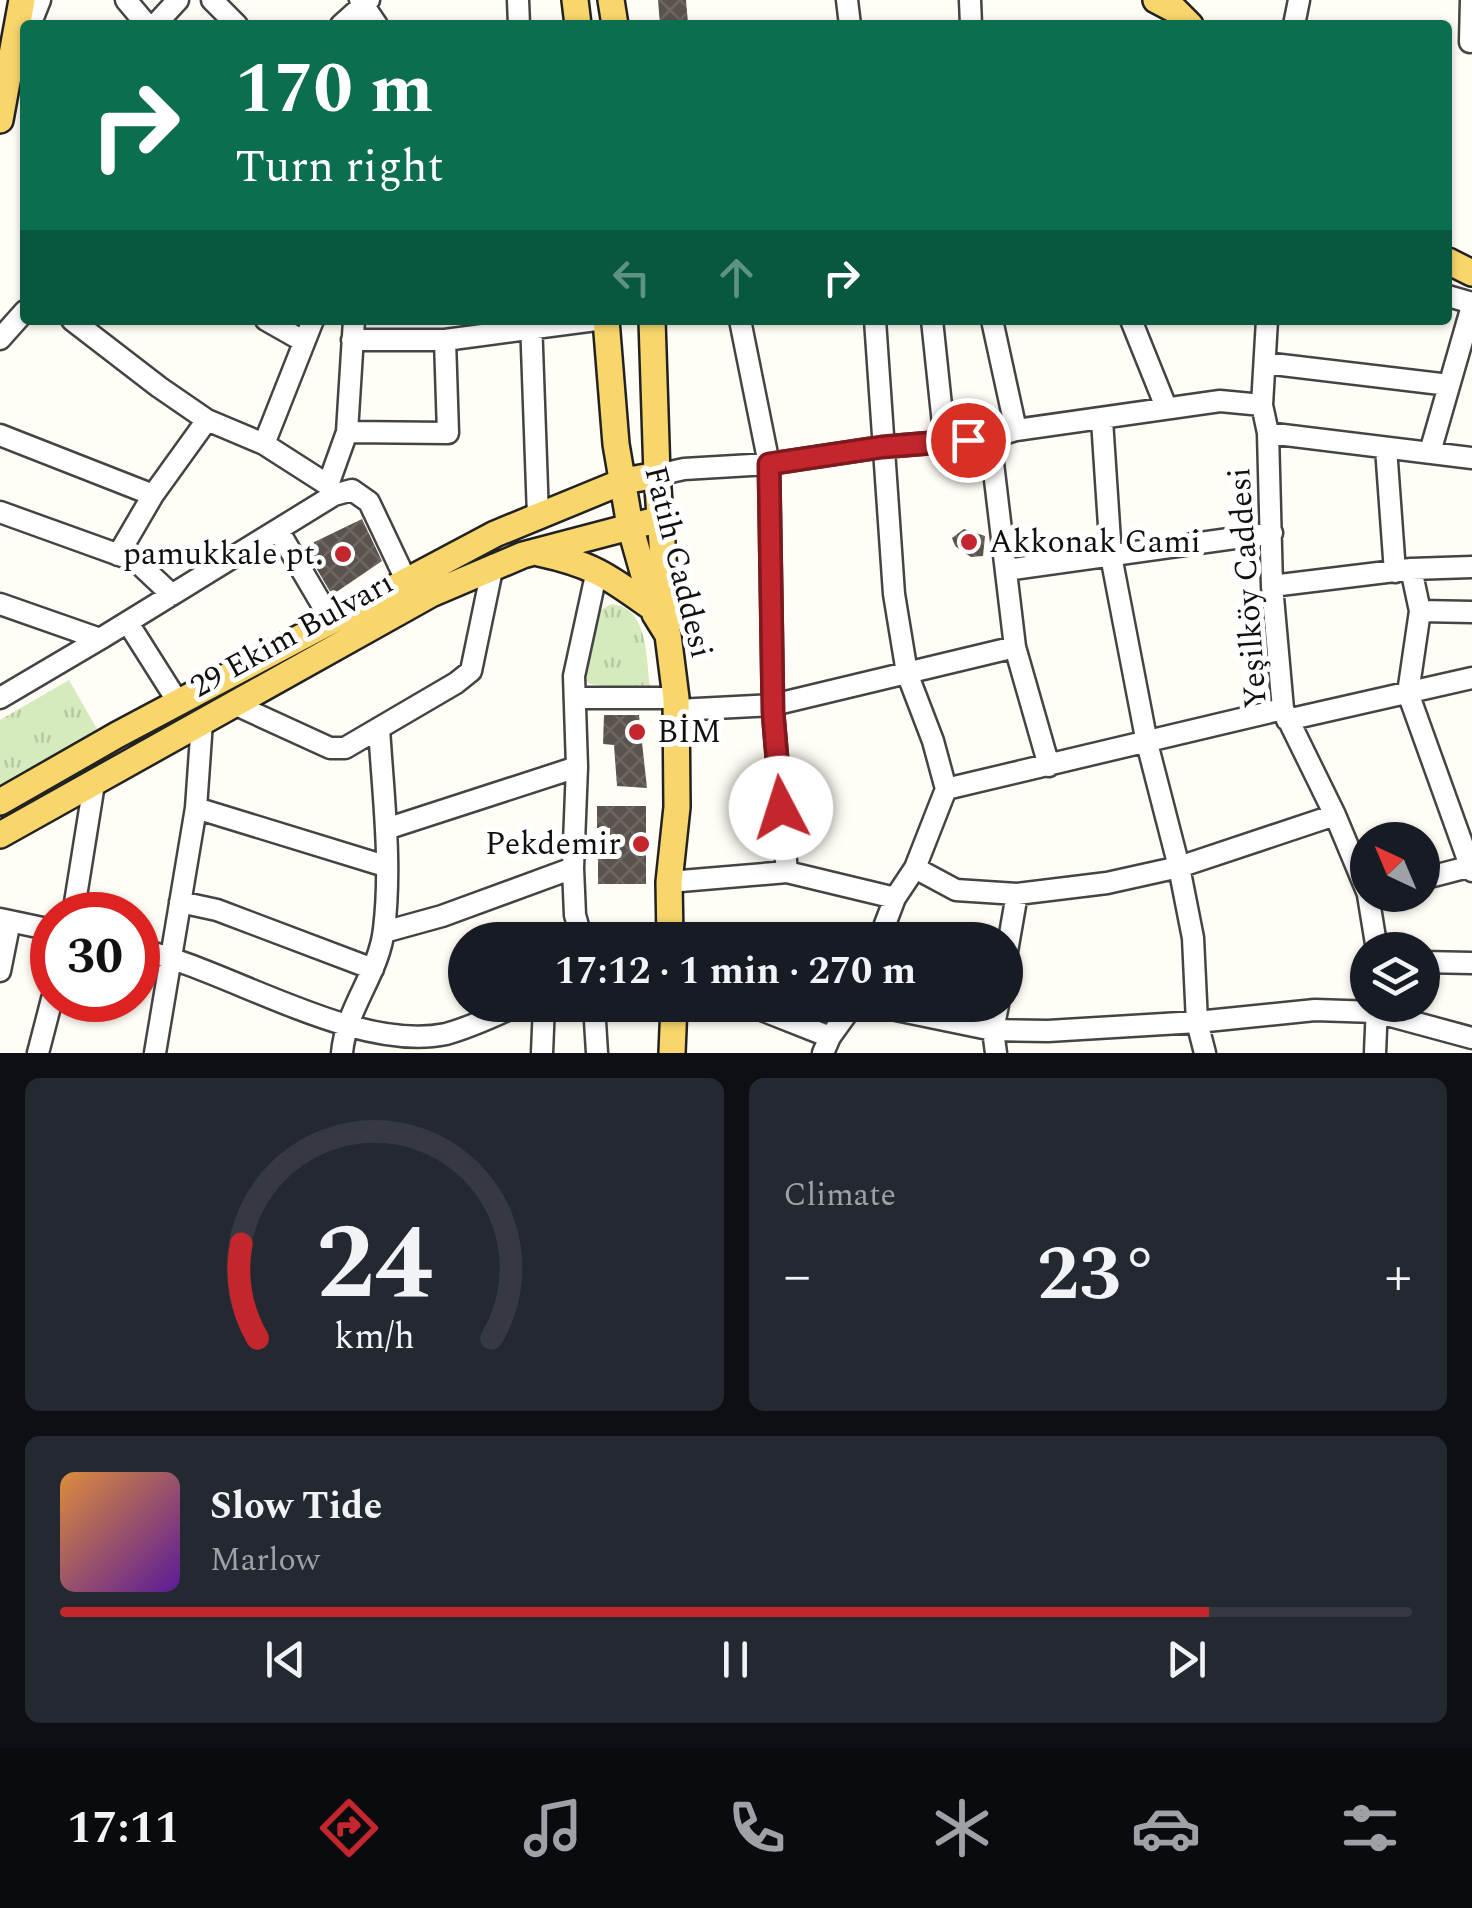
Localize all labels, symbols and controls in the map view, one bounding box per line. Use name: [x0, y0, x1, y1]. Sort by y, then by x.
text: 170 m: [235, 37, 433, 143]
icon: right: [70, 60, 200, 190]
text: Turn right: [235, 133, 444, 202]
icon: left: [604, 250, 659, 305]
icon: ahead: [709, 250, 764, 305]
icon: right: [814, 250, 869, 305]
pin: [926, 398, 1011, 483]
icon: arrive: [941, 413, 996, 468]
street label: Fatih Caddesi: [630, 461, 726, 663]
street label: Yeşilköy Caddesi: [1215, 466, 1281, 710]
place label: Akkonak Cami: [989, 518, 1201, 567]
place label: pamukkale pt.: [123, 530, 323, 579]
marker: Akkonak Cami: [958, 531, 980, 553]
marker: pamukkale pt.: [332, 543, 354, 565]
street label: 29 Ekim Bulvarı: [181, 559, 403, 711]
place label: BİM: [657, 708, 721, 757]
marker: BİM: [626, 721, 648, 743]
position arrow: [729, 756, 833, 860]
place label: Pekdemir: [485, 820, 621, 869]
north arrow: [1350, 822, 1440, 912]
map controls: [1350, 822, 1440, 1022]
marker: Pekdemir: [630, 833, 652, 855]
speed limit sign: 30: [30, 892, 160, 1022]
button: layers: [1350, 932, 1440, 1022]
text: 17:12 · 1 min · 270 m: [555, 943, 916, 1001]
text: Climate: [784, 1171, 896, 1220]
text: 24: [316, 1186, 433, 1344]
text: 23°: [1037, 1219, 1159, 1333]
text: −: [784, 1235, 811, 1318]
text: +: [1384, 1235, 1412, 1318]
text: km/h: [334, 1310, 414, 1365]
text: Slow Tide: [210, 1478, 382, 1536]
text: Marlow: [210, 1536, 320, 1585]
icon: previous: [258, 1632, 313, 1687]
icon: pause: [708, 1632, 763, 1687]
icon: next: [1159, 1632, 1214, 1687]
icon: directions: [314, 1793, 384, 1863]
icon: music: [518, 1793, 588, 1863]
icon: phone: [722, 1793, 792, 1863]
icon: climate: [927, 1793, 997, 1863]
icon: car: [1131, 1793, 1201, 1863]
icon: filters: [1335, 1793, 1405, 1863]
text: 17:11: [67, 1794, 180, 1863]

